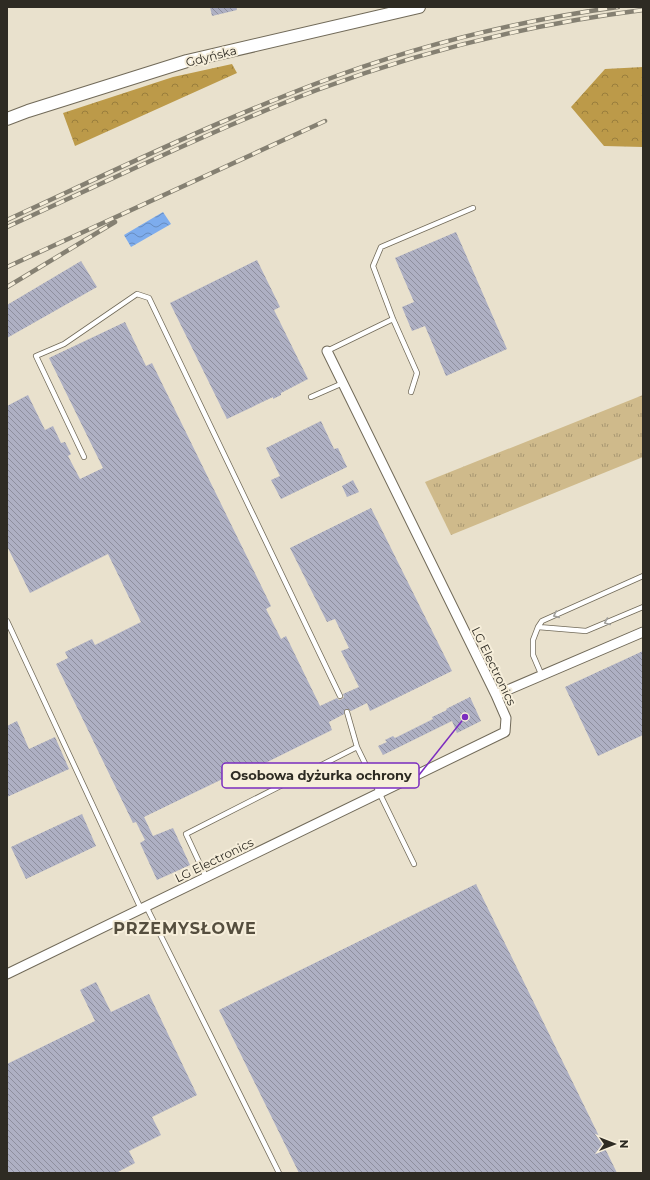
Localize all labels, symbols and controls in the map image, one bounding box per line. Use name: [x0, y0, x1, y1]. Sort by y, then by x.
street label: Gdyńska: [184, 42, 238, 70]
one-way arrow: [553, 610, 560, 618]
one-way arrow: [604, 617, 612, 625]
street label: LG Electronics: [468, 624, 520, 708]
callout: Osobowa dyżurka ochrony: [222, 763, 419, 788]
text: Osobowa dyżurka ochrony: [230, 767, 412, 783]
street label: LG Electronics: [172, 834, 256, 886]
district label: PRZEMYSŁOWE: [113, 919, 257, 938]
north arrow: [594, 1124, 634, 1164]
text: N: [617, 1140, 631, 1148]

